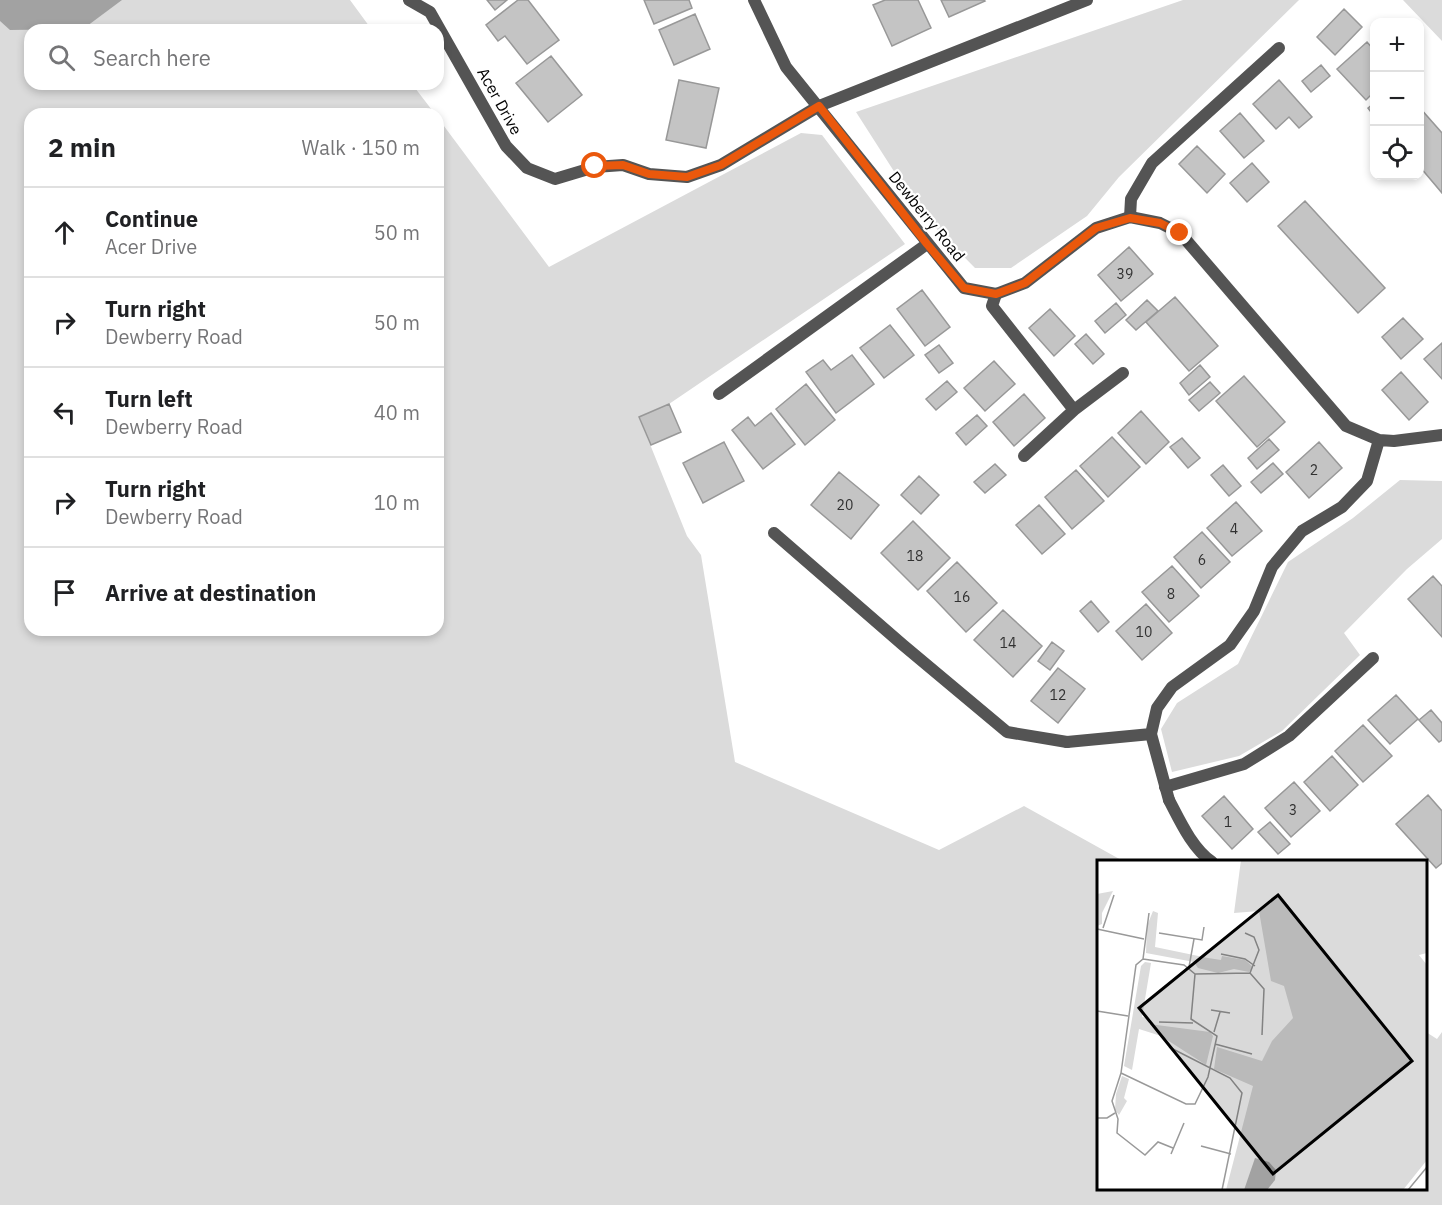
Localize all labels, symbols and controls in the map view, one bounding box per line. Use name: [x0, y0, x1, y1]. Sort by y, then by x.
map controls: [1370, 18, 1424, 180]
button: +: [1370, 18, 1424, 72]
search box: [24, 24, 444, 90]
icon: search: [45, 41, 78, 74]
text: Search here: [93, 43, 211, 72]
street label: Acer Drive: [473, 64, 527, 138]
button: −: [1370, 72, 1424, 126]
button: locate: [1370, 126, 1424, 180]
text: 2 min: [48, 130, 116, 164]
text: Walk · 150 m: [302, 134, 420, 161]
route start: [581, 152, 607, 178]
street label: Dewberry Road: [885, 167, 969, 265]
text: Continue: [105, 204, 198, 233]
icon: ahead: [48, 216, 81, 249]
text: 50 m: [374, 219, 420, 246]
route end: [1166, 219, 1192, 245]
text: Acer Drive: [105, 233, 197, 260]
house number: 39: [1117, 265, 1133, 283]
text: Turn right: [105, 294, 206, 323]
icon: right: [48, 306, 81, 339]
text: 50 m: [374, 309, 420, 336]
text: Dewberry Road: [105, 323, 243, 350]
text: Turn left: [105, 384, 193, 413]
icon: left: [48, 396, 81, 429]
text: 40 m: [374, 399, 420, 426]
text: Dewberry Road: [105, 413, 243, 440]
house number: 2: [1310, 461, 1318, 479]
text: Turn right: [105, 474, 206, 503]
icon: right: [48, 486, 81, 519]
text: 10 m: [374, 489, 420, 516]
house number: 20: [837, 496, 853, 514]
text: Dewberry Road: [105, 503, 243, 530]
house number: 4: [1230, 520, 1238, 538]
house number: 18: [907, 547, 923, 565]
house number: 6: [1198, 551, 1206, 569]
icon: arrive: [48, 576, 81, 609]
text: Arrive at destination: [105, 578, 316, 607]
house number: 8: [1167, 585, 1175, 603]
house number: 16: [954, 588, 970, 606]
house number: 10: [1136, 623, 1152, 641]
house number: 14: [1000, 634, 1016, 652]
house number: 12: [1050, 686, 1066, 704]
house number: 3: [1289, 801, 1297, 819]
house number: 1: [1224, 813, 1232, 831]
inset map: [1097, 860, 1427, 1190]

